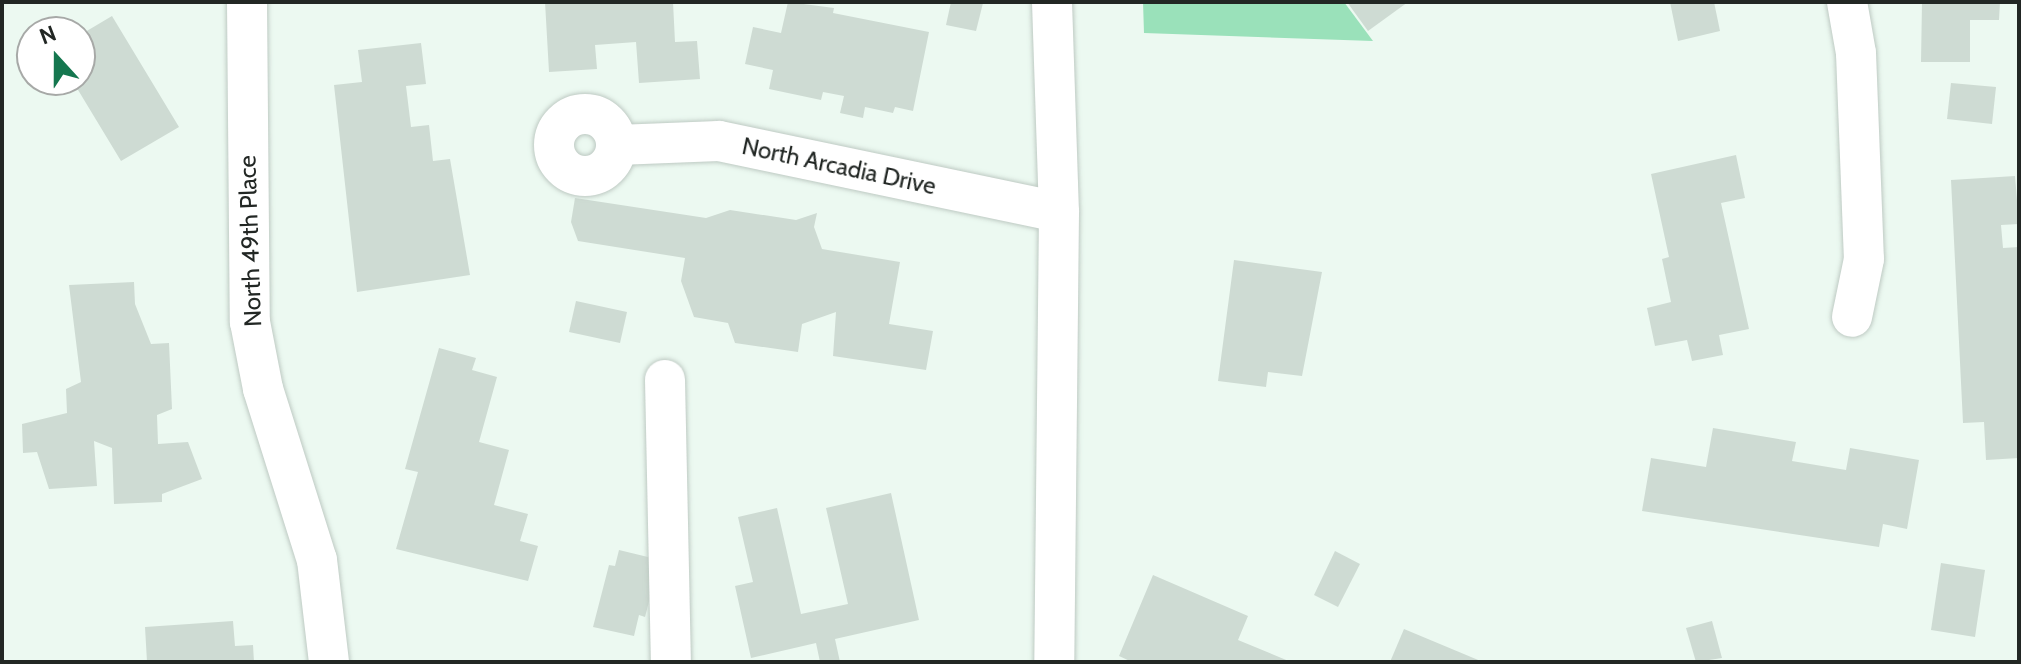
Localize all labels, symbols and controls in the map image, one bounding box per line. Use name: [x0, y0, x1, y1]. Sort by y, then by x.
north arrow: [16, 16, 96, 96]
text: N: [36, 20, 60, 50]
street label: North Arcadia Drive: [739, 131, 939, 201]
street label: North 49th Place: [233, 155, 267, 327]

